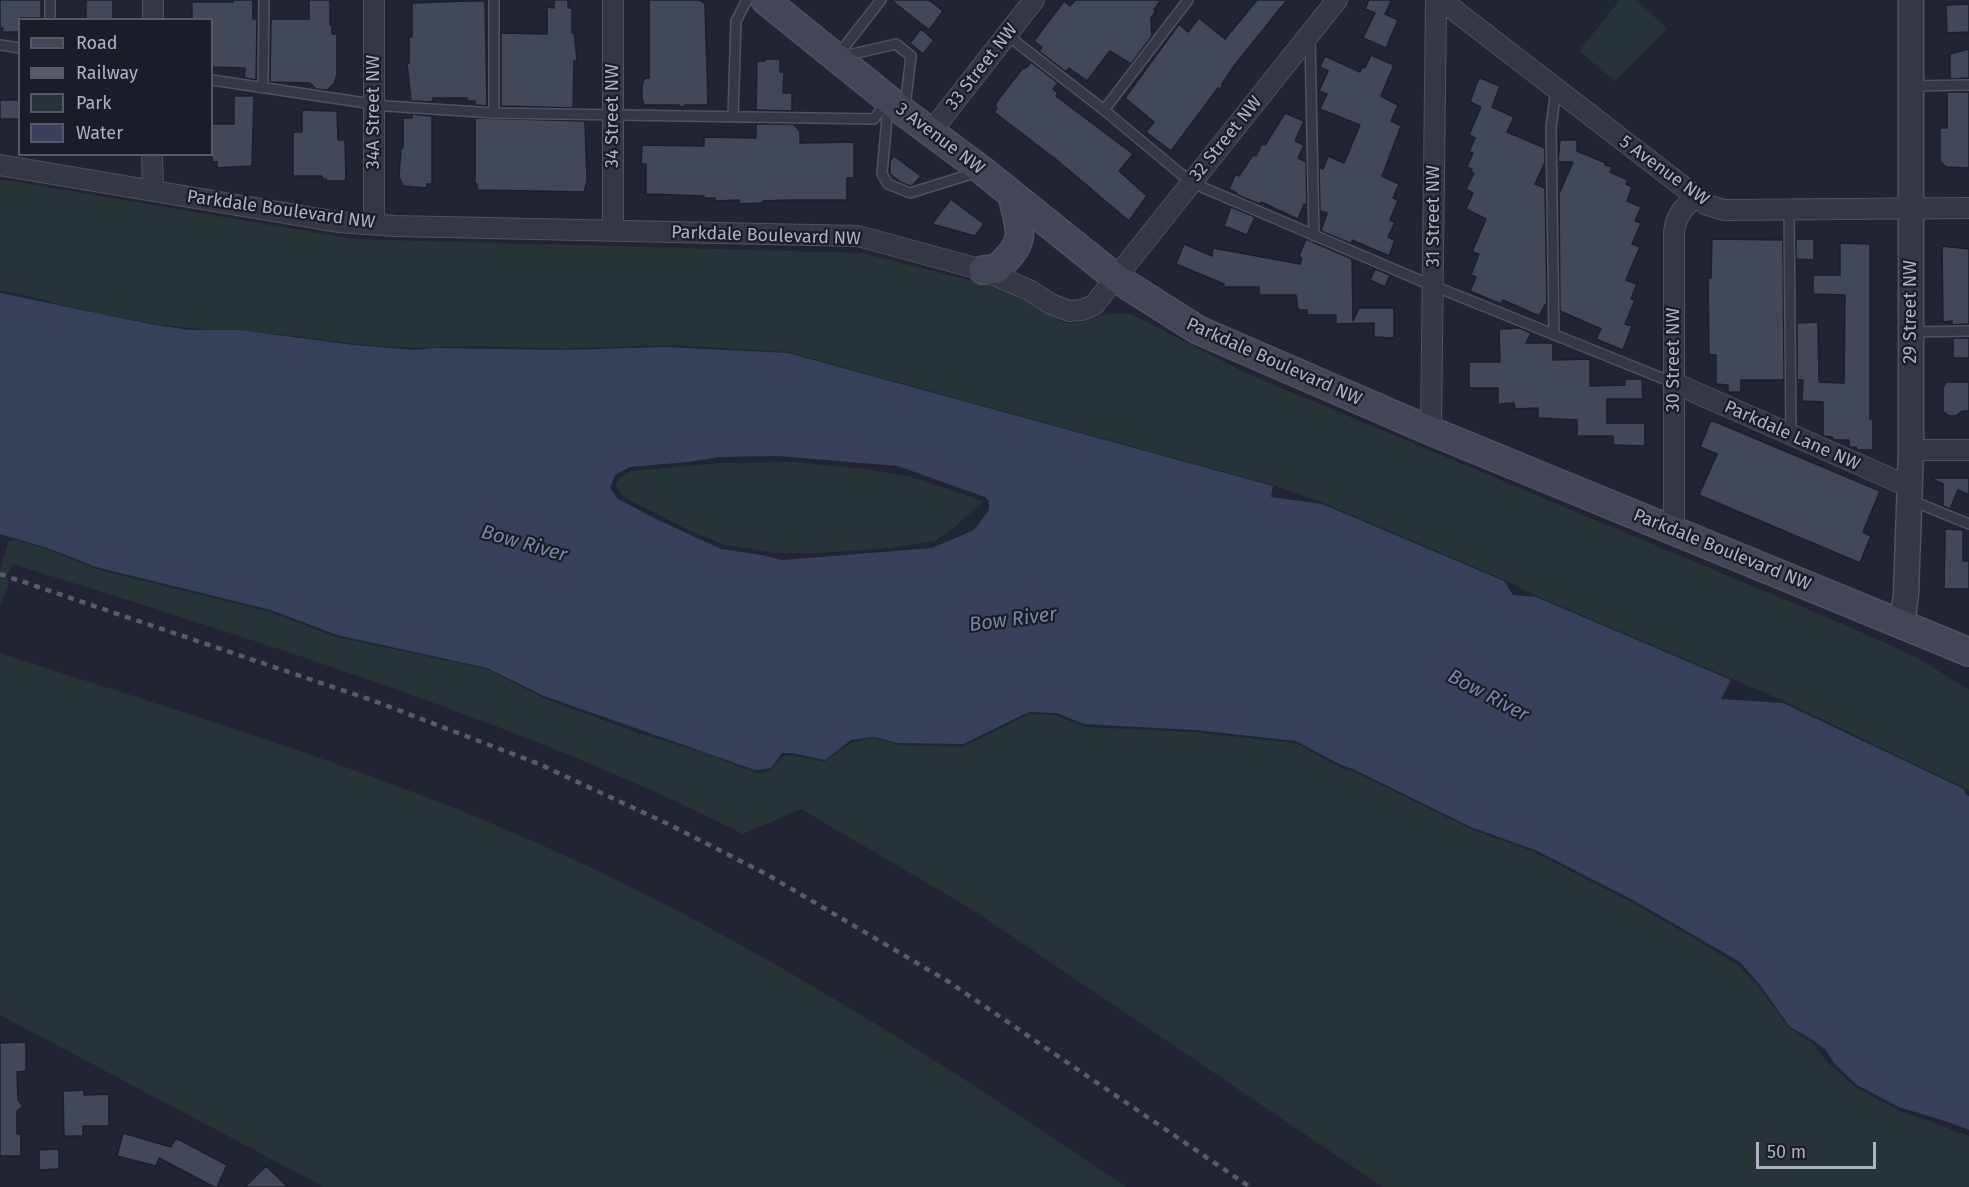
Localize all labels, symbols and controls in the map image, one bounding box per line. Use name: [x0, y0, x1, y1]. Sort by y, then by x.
legend: [18, 18, 213, 156]
street label: 33 Street NW: [942, 20, 1022, 114]
text: Road: [76, 32, 118, 54]
street label: 34A Street NW: [363, 55, 385, 169]
text: Railway: [76, 62, 138, 84]
street label: 34 Street NW: [602, 64, 624, 168]
text: Park: [76, 92, 111, 114]
street label: 32 Street NW: [1185, 92, 1267, 186]
street label: 3 Avenue NW: [891, 99, 989, 179]
text: Water: [76, 122, 123, 144]
street label: 5 Avenue NW: [1615, 131, 1713, 211]
street label: 31 Street NW: [1423, 165, 1445, 267]
street label: Parkdale Boulevard NW: [186, 186, 376, 234]
street label: Parkdale Boulevard NW: [671, 222, 861, 250]
street label: 29 Street NW: [1900, 260, 1922, 364]
street label: 30 Street NW: [1663, 308, 1685, 412]
street label: Parkdale Boulevard NW: [1183, 314, 1365, 410]
street label: Parkdale Lane NW: [1721, 396, 1863, 476]
street label: Parkdale Boulevard NW: [1630, 504, 1814, 596]
water label: Bow River: [478, 520, 570, 568]
water label: Bow River: [968, 603, 1058, 637]
water label: Bow River: [1443, 665, 1533, 727]
scale bar: [1759, 1130, 1879, 1168]
text: 50 m: [1767, 1141, 1806, 1163]

